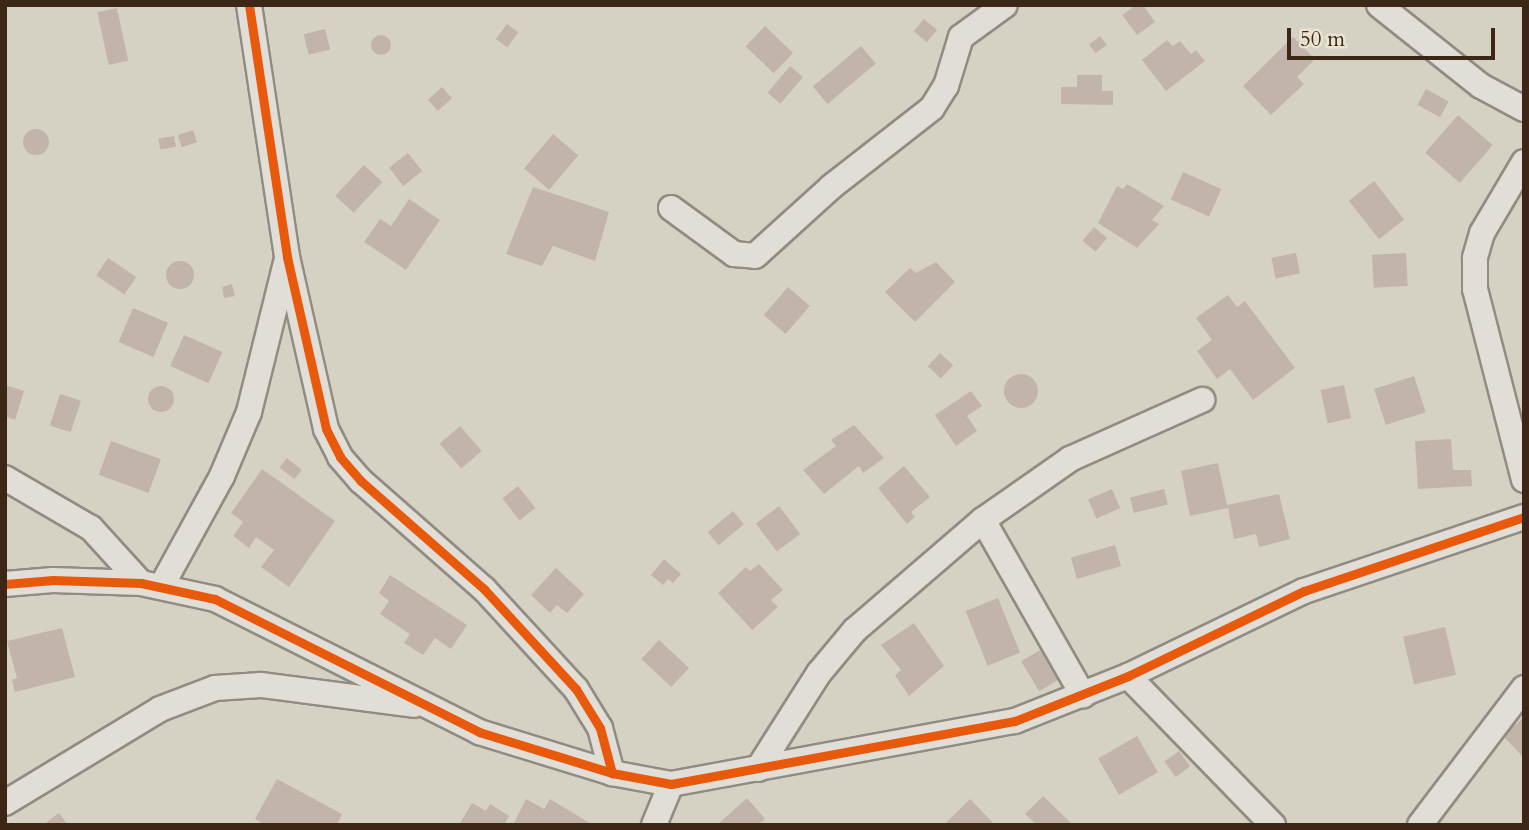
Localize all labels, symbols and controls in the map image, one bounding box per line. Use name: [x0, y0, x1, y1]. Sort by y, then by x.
scale bar: [1291, 14, 1499, 58]
text: 50 m: [1300, 25, 1345, 54]

